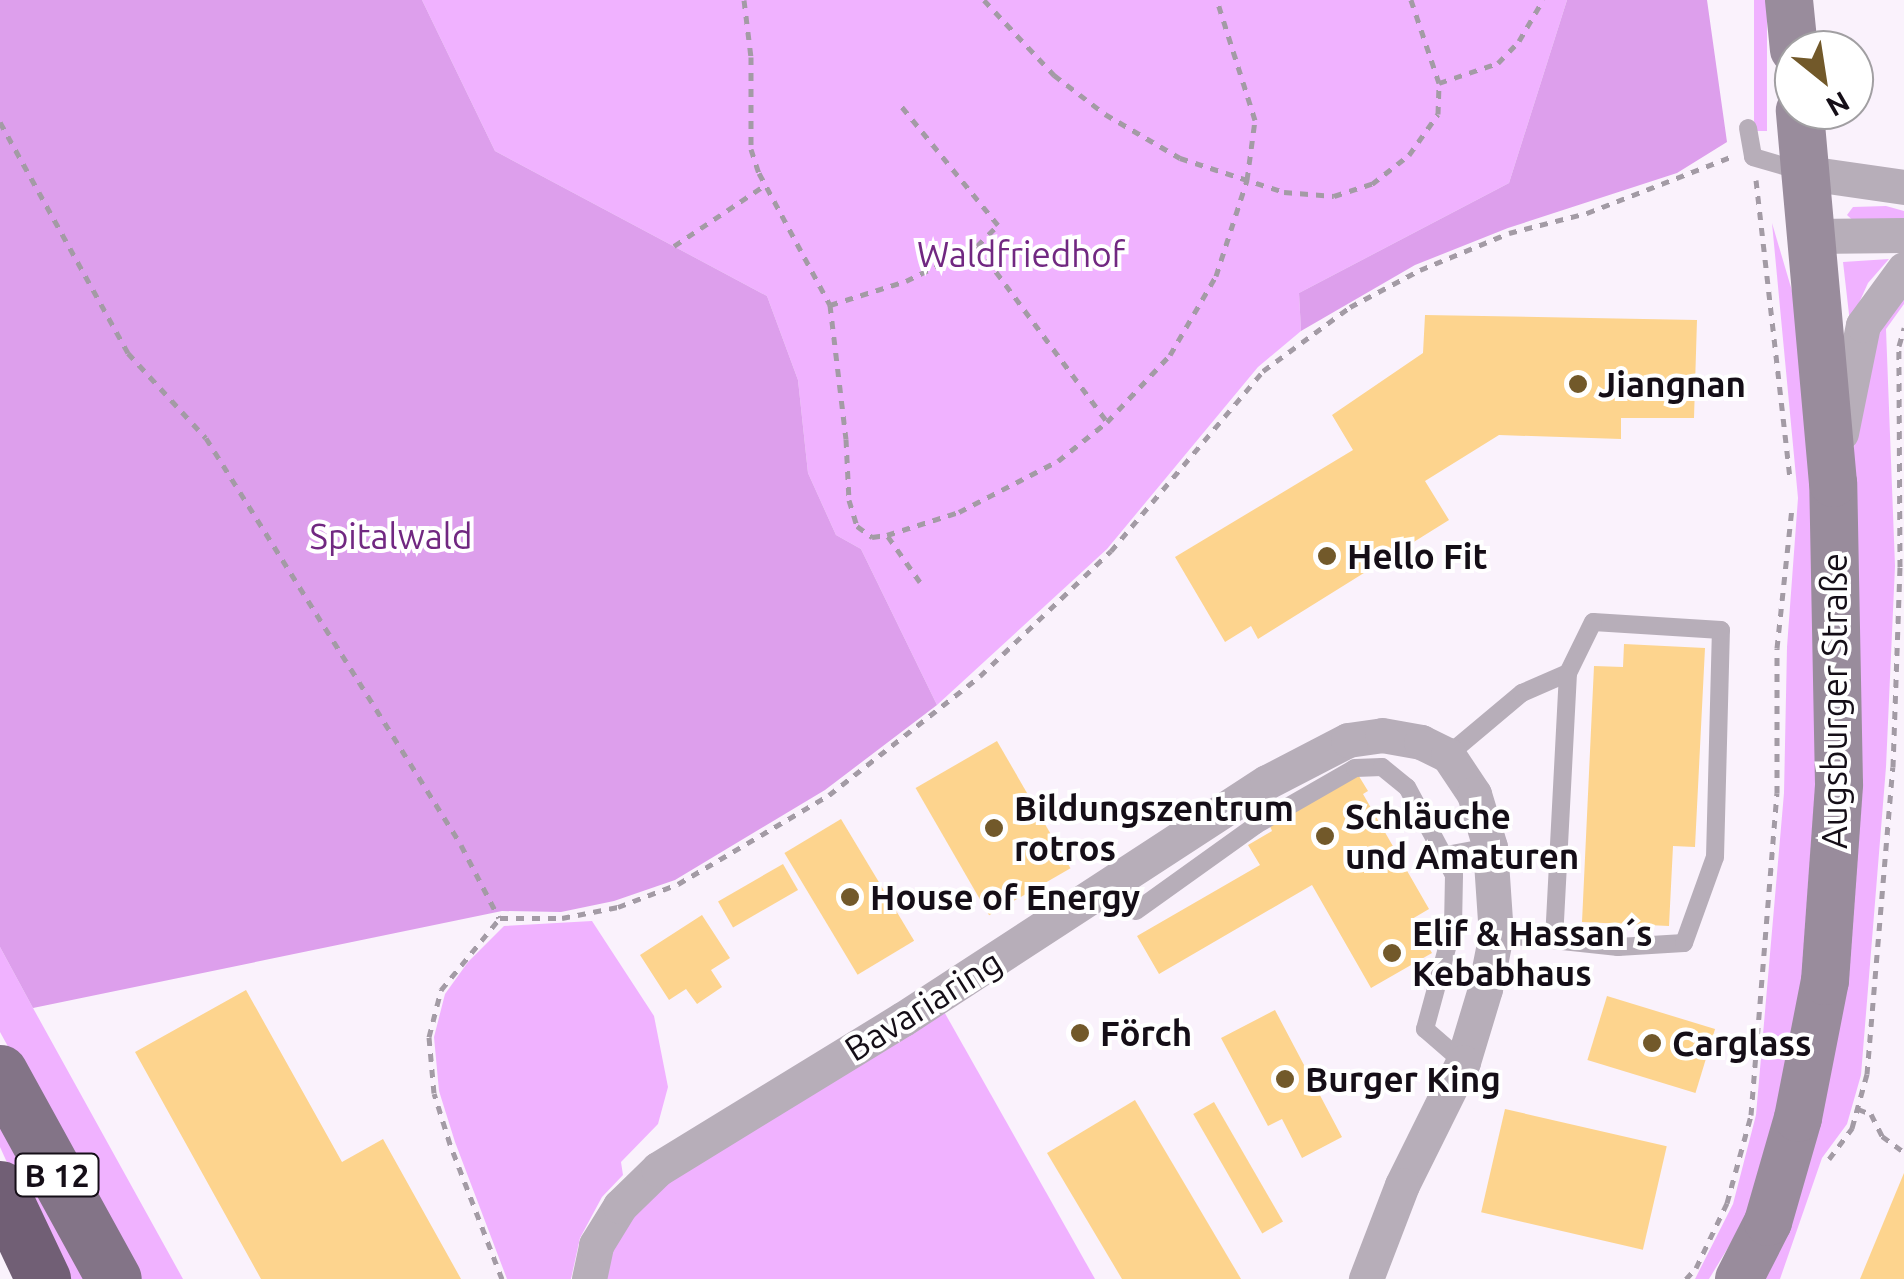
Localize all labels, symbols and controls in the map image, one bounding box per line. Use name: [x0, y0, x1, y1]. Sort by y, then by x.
north arrow: [1774, 30, 1874, 130]
text: N: [1821, 86, 1855, 123]
park label: Waldfriedhof: [917, 233, 1125, 275]
place label: Jiangnan: [1598, 363, 1746, 405]
marker: Jiangnan: [1567, 373, 1589, 395]
park label: Spitalwald: [310, 515, 472, 557]
place label: Hello Fit: [1347, 535, 1488, 577]
marker: Hello Fit: [1316, 545, 1338, 567]
street label: Augsburger Straße: [1813, 553, 1855, 849]
place label: Bildungszentrum rotros: [1014, 787, 1294, 869]
place label: Schläuche und Amaturen: [1345, 795, 1579, 877]
marker: Bildungszentrum rotros: [983, 817, 1005, 839]
marker: Schläuche und Amaturen: [1314, 825, 1336, 847]
place label: House of Energy: [870, 876, 1140, 918]
marker: House of Energy: [839, 886, 861, 908]
place label: Elif & Hassan´s Kebabhaus: [1412, 912, 1653, 994]
street label: Bavariaring: [837, 940, 1009, 1070]
marker: Elif & Hassan´s Kebabhaus: [1381, 942, 1403, 964]
place label: Förch: [1100, 1012, 1192, 1054]
marker: Förch: [1069, 1022, 1091, 1044]
place label: Carglass: [1672, 1022, 1811, 1064]
marker: Carglass: [1641, 1032, 1663, 1054]
place label: Burger King: [1305, 1058, 1501, 1100]
marker: Burger King: [1274, 1068, 1296, 1090]
road number: B 12: [15, 1148, 100, 1202]

